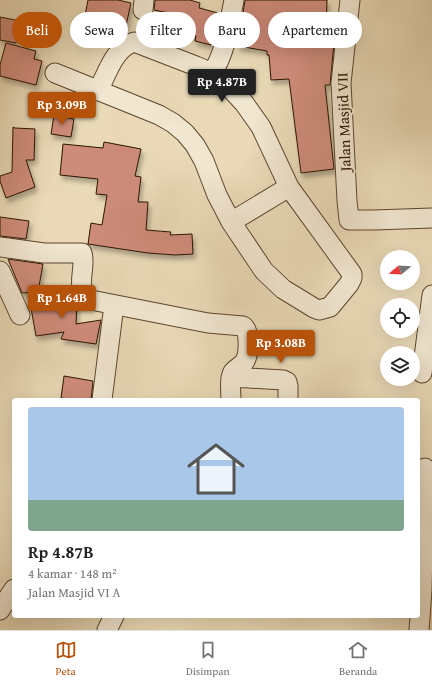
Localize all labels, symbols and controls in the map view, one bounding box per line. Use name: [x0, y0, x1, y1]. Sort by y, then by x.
chip: Beli: [12, 12, 62, 48]
chip: Sewa: [70, 12, 128, 48]
chip: Filter: [136, 12, 196, 48]
chip: Baru: [204, 12, 260, 48]
chip: Apartemen: [268, 12, 362, 48]
pin: Rp 4.87B: [181, 69, 263, 103]
text: Rp 4.87B: [197, 72, 247, 91]
street label: Jalan Masjid VII: [331, 72, 356, 174]
pin: Rp 3.09B: [21, 92, 103, 126]
text: Rp 3.09B: [37, 95, 87, 114]
north arrow: [380, 250, 420, 290]
map controls: [380, 250, 420, 386]
pin: Rp 1.64B: [21, 285, 103, 319]
text: Rp 1.64B: [37, 288, 87, 307]
button: locate: [380, 298, 420, 338]
pin: Rp 3.08B: [240, 330, 322, 364]
text: Rp 3.08B: [256, 333, 306, 352]
button: layers: [380, 346, 420, 386]
icon: home: [180, 433, 252, 505]
text: Rp 4.87B: [28, 539, 94, 564]
text: 4 kamar · 148 m²: [28, 564, 117, 583]
text: Jalan Masjid VI A: [28, 583, 120, 602]
tab: Peta: [55, 639, 77, 679]
tab: Disimpan: [186, 639, 230, 679]
tab: Beranda: [339, 639, 377, 679]

